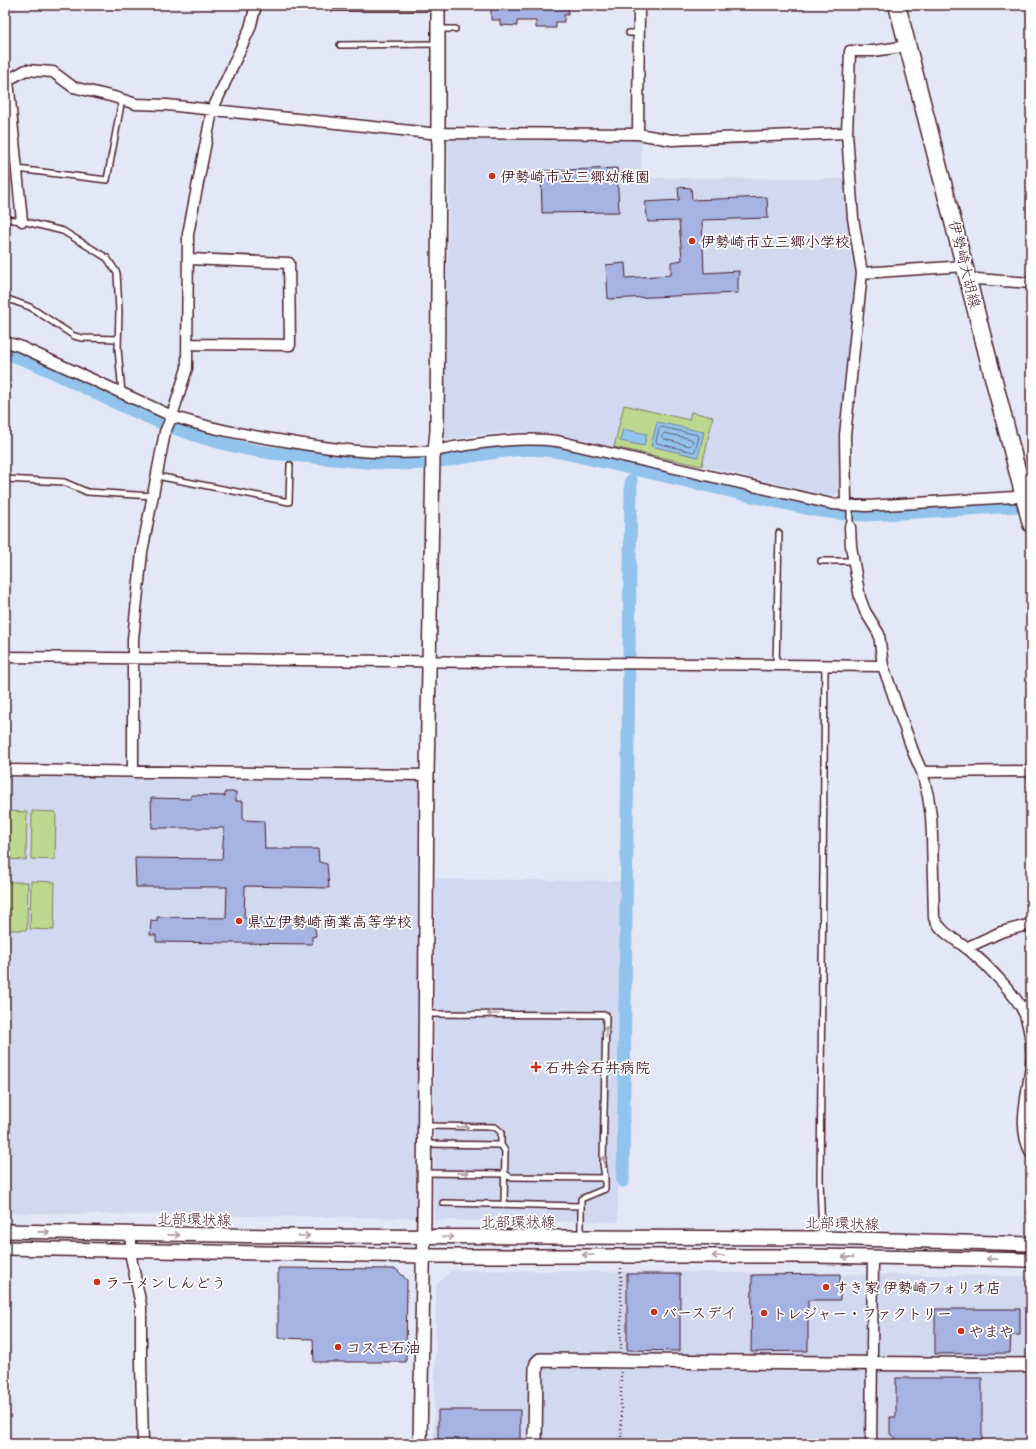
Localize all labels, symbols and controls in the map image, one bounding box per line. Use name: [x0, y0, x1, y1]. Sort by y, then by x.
place label: 伊勢崎市立三郷幼稚園: [500, 166, 650, 187]
marker: 伊勢崎市立三郷幼稚園: [487, 171, 497, 181]
street label: 伊勢崎大胡線: [944, 218, 986, 310]
place label: 伊勢崎市立三郷小学校: [700, 231, 850, 252]
marker: 伊勢崎市立三郷小学校: [687, 236, 697, 246]
place label: 県立伊勢崎商業高等学校: [247, 911, 412, 932]
marker: 県立伊勢崎商業高等学校: [234, 916, 244, 926]
one-way arrow: [487, 1010, 500, 1018]
one-way arrow: [602, 1026, 609, 1039]
place label: 石井会石井病院: [545, 1057, 650, 1078]
marker: 石井会石井病院: [530, 1061, 542, 1073]
one-way arrow: [456, 1123, 469, 1131]
one-way arrow: [600, 1156, 607, 1169]
one-way arrow: [456, 1170, 469, 1177]
street label: 北部環状線: [156, 1208, 232, 1230]
street label: 北部環状線: [480, 1211, 556, 1232]
street label: 北部環状線: [804, 1212, 880, 1234]
one-way arrow: [37, 1228, 50, 1236]
one-way arrow: [167, 1231, 180, 1239]
one-way arrow: [297, 1232, 310, 1240]
one-way arrow: [441, 1233, 454, 1241]
one-way arrow: [582, 1251, 595, 1259]
one-way arrow: [712, 1252, 725, 1260]
one-way arrow: [842, 1253, 855, 1261]
one-way arrow: [986, 1255, 999, 1263]
place label: ラーメンしんどう: [105, 1272, 226, 1293]
marker: ラーメンしんどう: [92, 1277, 102, 1287]
place label: すき家 伊勢崎フォリオ店: [834, 1277, 1001, 1298]
marker: すき家 伊勢崎フォリオ店: [821, 1282, 831, 1292]
place label: バースデイ: [662, 1302, 737, 1323]
place label: トレジャー・ファクトリー: [772, 1303, 952, 1324]
marker: バースデイ: [649, 1307, 659, 1317]
marker: トレジャー・ファクトリー: [759, 1308, 769, 1318]
place label: やまや: [969, 1321, 1014, 1342]
marker: やまや: [956, 1326, 966, 1336]
place label: コスモ石油: [346, 1337, 420, 1358]
marker: コスモ石油: [333, 1342, 343, 1352]

